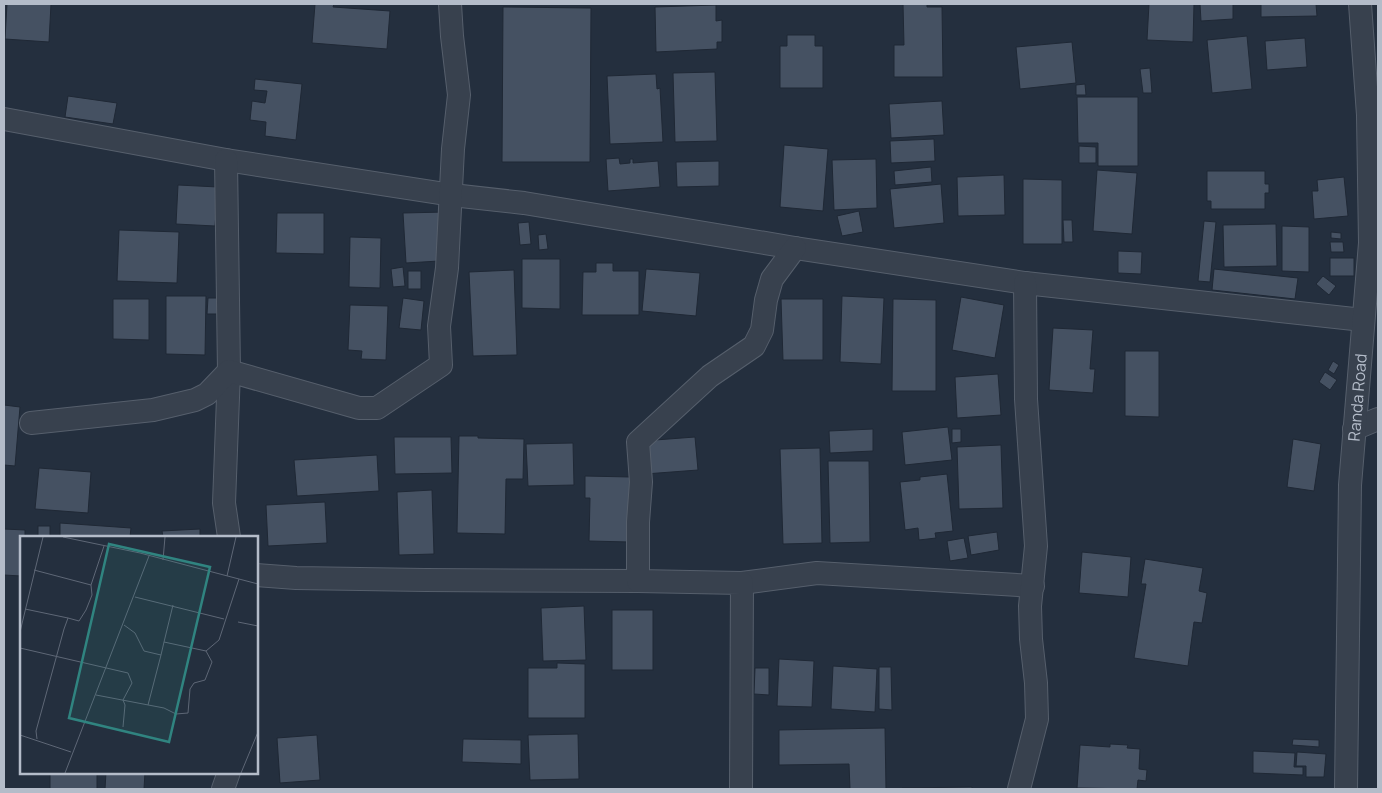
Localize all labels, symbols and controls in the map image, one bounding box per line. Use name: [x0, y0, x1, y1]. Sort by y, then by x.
street label: Randa Road: [1343, 353, 1372, 442]
inset map: [20, 536, 258, 773]

